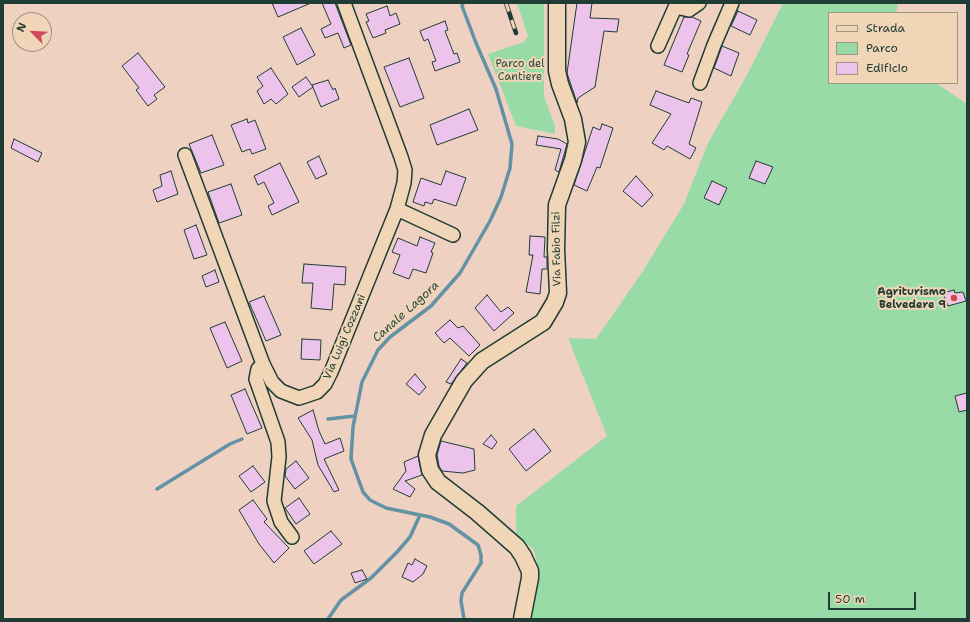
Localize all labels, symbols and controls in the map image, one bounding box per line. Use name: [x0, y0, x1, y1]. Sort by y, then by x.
north arrow: [12, 12, 52, 52]
legend: [828, 12, 958, 84]
text: N: [13, 20, 30, 34]
text: Strada: [866, 20, 905, 36]
text: Parco: [866, 40, 898, 56]
park label: Parco del Cantiere: [495, 57, 545, 83]
text: Edificio: [866, 60, 908, 76]
street label: Via Fabio Filzi: [550, 211, 564, 287]
water label: Canale Lagora: [370, 278, 442, 346]
place label: Agriturismo Belvedere 9: [877, 285, 946, 311]
street label: Via Luigi Cozzani: [321, 292, 369, 382]
marker: Agriturismo Belvedere 9: [949, 293, 959, 303]
scale bar: [830, 584, 918, 610]
text: 50 m: [835, 591, 865, 607]

